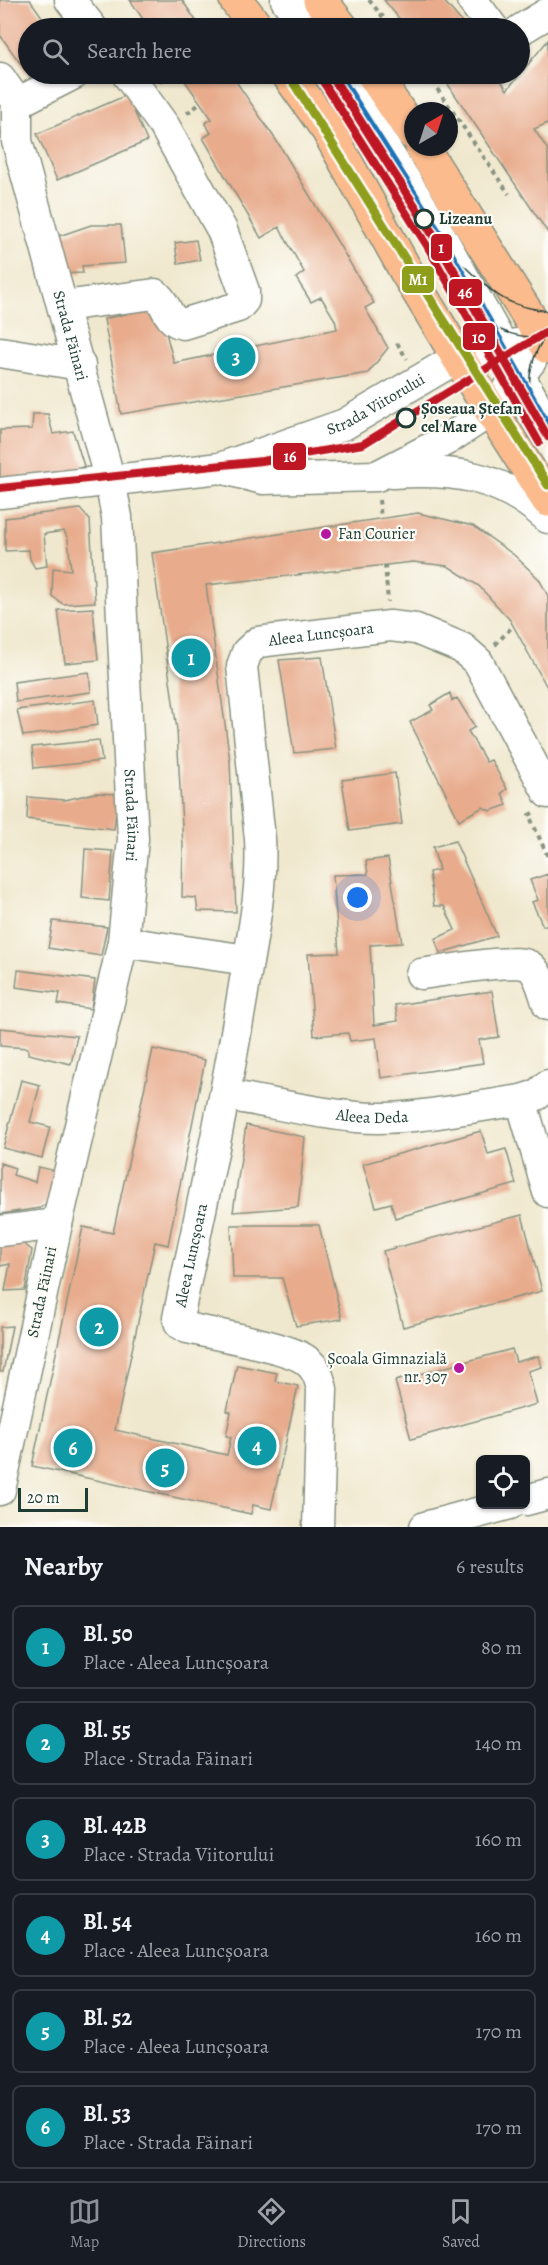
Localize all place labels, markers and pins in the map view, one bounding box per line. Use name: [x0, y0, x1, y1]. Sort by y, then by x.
place label: Lizeanu: [439, 208, 493, 230]
marker: Lizeanu: [414, 209, 434, 229]
pin: 3: [216, 334, 256, 380]
place label: Șoseaua Ștefan cel Mare: [421, 398, 522, 438]
marker: Șoseaua Ștefan cel Mare: [396, 408, 416, 428]
place label: Fan Courier: [338, 523, 415, 545]
marker: Fan Courier: [319, 527, 333, 541]
pin: 1: [172, 636, 210, 680]
pin: 2: [80, 1304, 118, 1350]
place label: Școala Gimnazială nr. 307: [327, 1348, 448, 1388]
marker: Școala Gimnazială nr. 307: [452, 1361, 466, 1375]
pin: 4: [238, 1424, 276, 1468]
pin: 6: [54, 1426, 92, 1470]
pin: 5: [146, 1446, 184, 1490]

